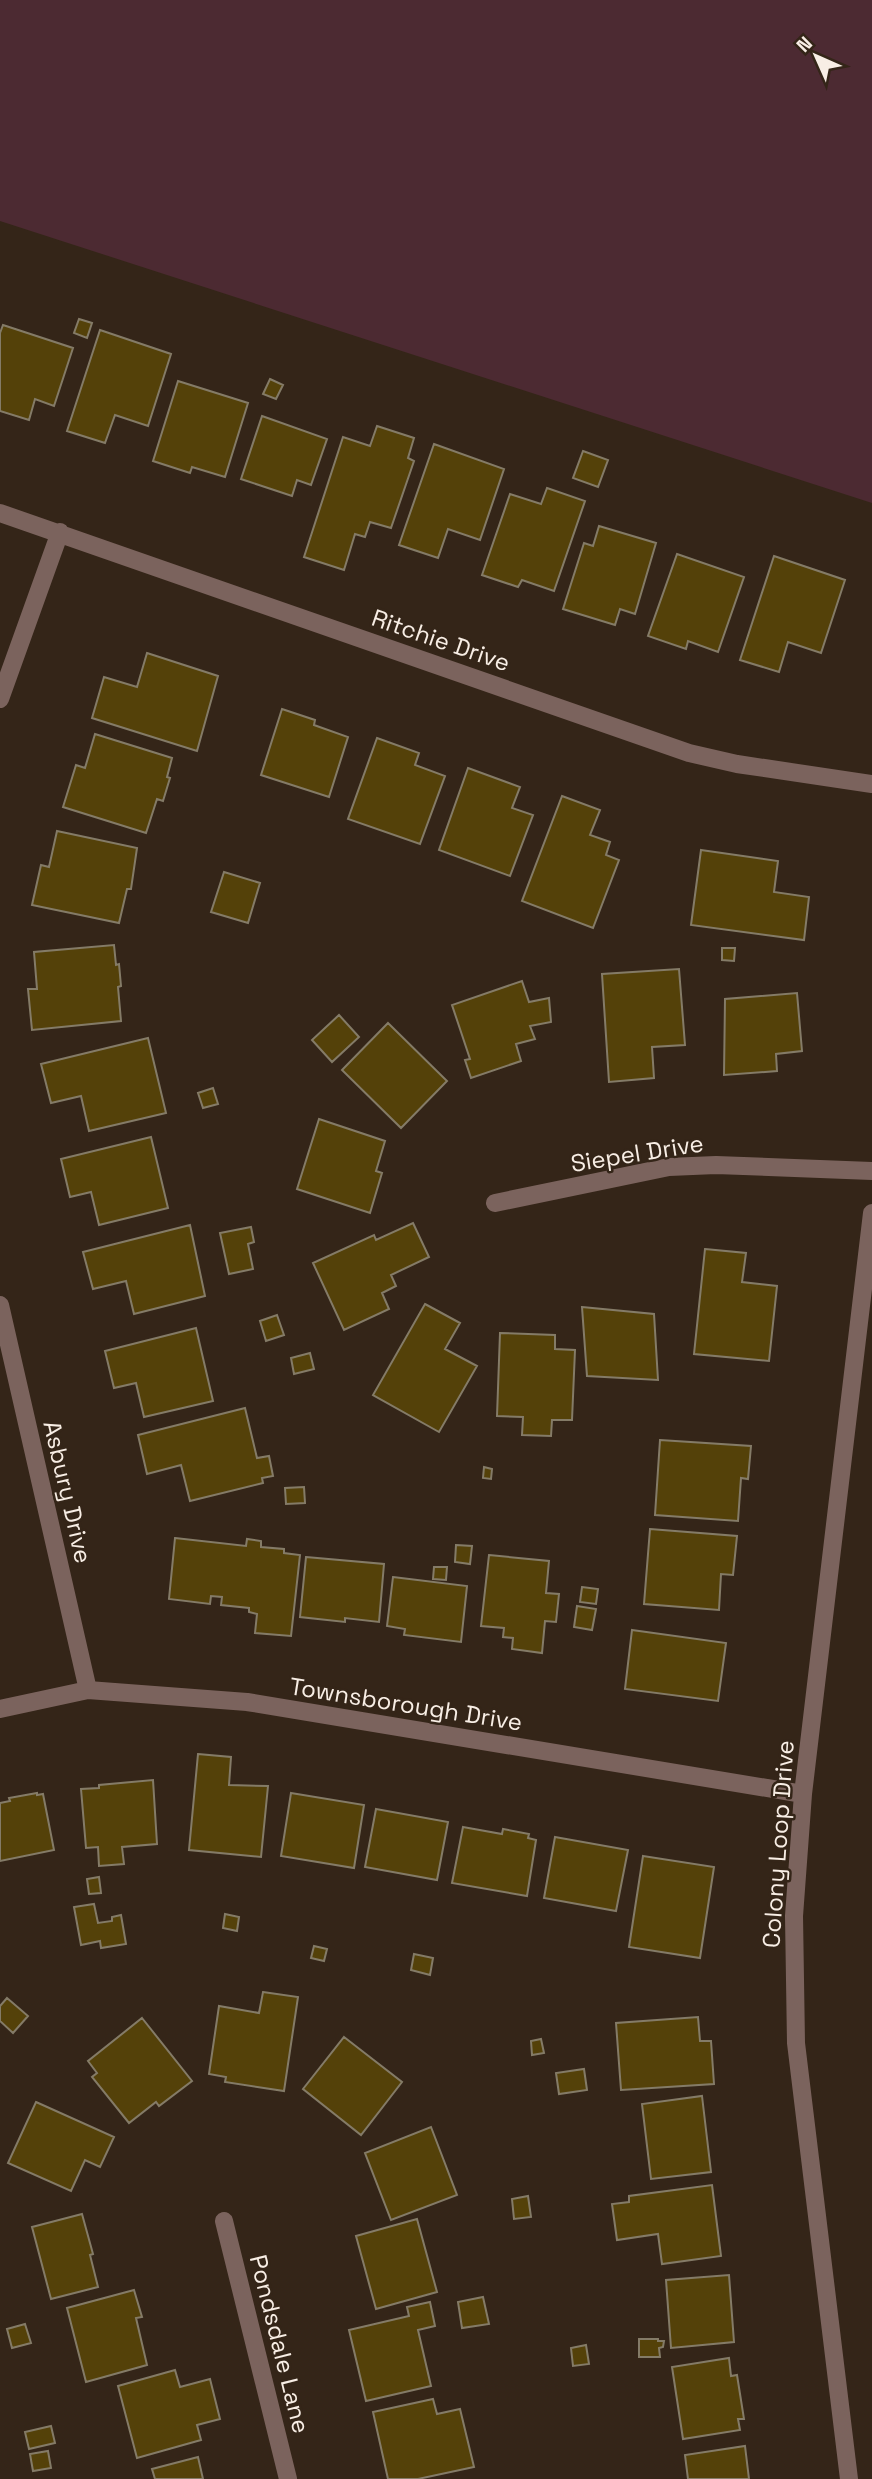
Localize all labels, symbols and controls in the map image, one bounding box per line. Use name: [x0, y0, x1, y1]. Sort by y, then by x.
north arrow: [781, 21, 851, 91]
text: N: [791, 31, 818, 58]
street label: Ritchie Drive: [368, 602, 514, 678]
street label: Siepel Drive: [568, 1127, 706, 1179]
street label: Asbury Drive: [37, 1418, 99, 1566]
street label: Townsborough Drive: [287, 1670, 525, 1738]
street label: Colony Loop Drive: [755, 1739, 801, 1949]
street label: Pondsdale Lane: [243, 2251, 317, 2437]

